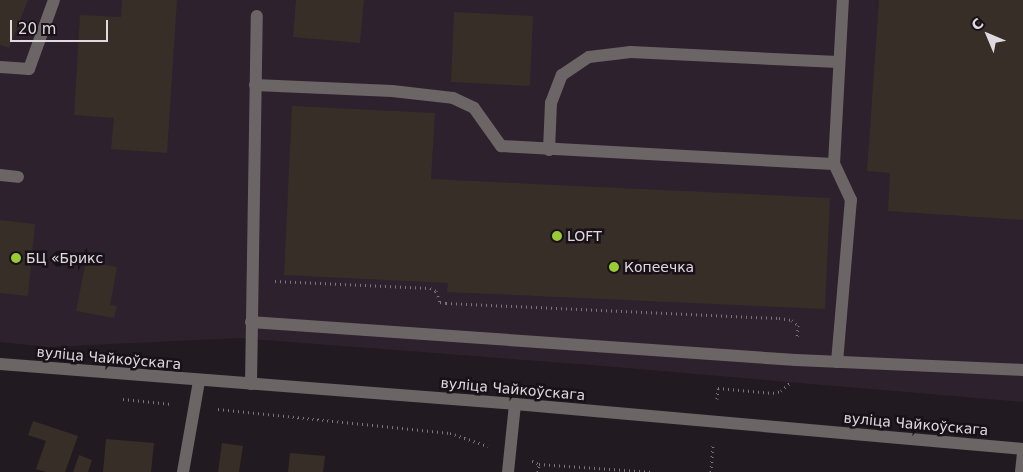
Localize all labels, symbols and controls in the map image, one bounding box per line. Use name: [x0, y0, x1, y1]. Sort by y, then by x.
scale bar: [12, 10, 110, 42]
north arrow: [963, 10, 1013, 60]
text: С: [968, 15, 987, 34]
text: 20 m: [18, 20, 56, 38]
place label: LOFT: [567, 228, 602, 244]
marker: LOFT: [551, 230, 563, 242]
place label: БЦ «Брикс: [26, 250, 103, 266]
marker: БЦ «Брикс: [10, 252, 22, 264]
place label: Копеечка: [624, 259, 694, 275]
marker: Копеечка: [608, 261, 620, 273]
street label: вуліца Чайкоўскага: [36, 343, 182, 373]
street label: вуліца Чайкоўскага: [440, 374, 586, 404]
street label: вуліца Чайкоўскага: [843, 409, 989, 439]

